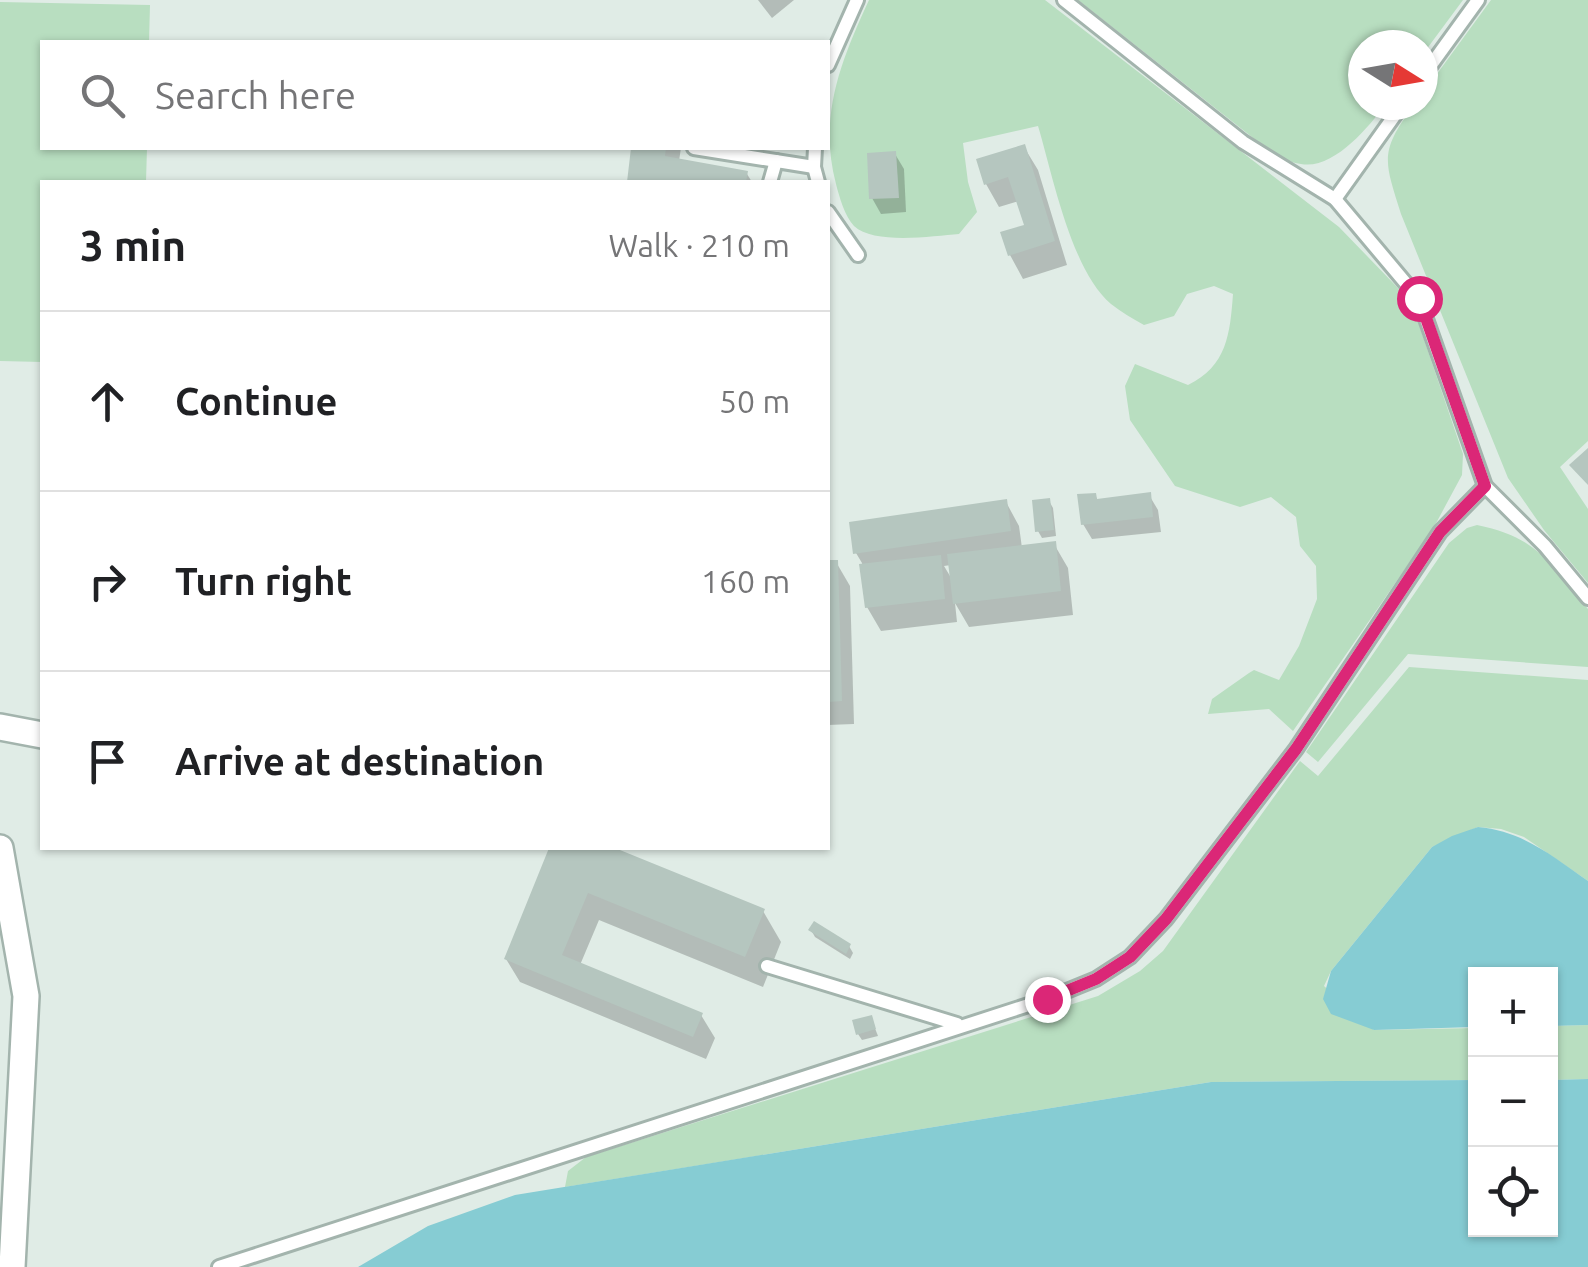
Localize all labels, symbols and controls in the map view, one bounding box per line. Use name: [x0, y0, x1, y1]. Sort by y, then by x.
north arrow: [1348, 30, 1438, 120]
search box: [40, 40, 830, 150]
icon: search: [75, 68, 130, 123]
text: Search here: [155, 74, 356, 116]
text: 3 min: [80, 222, 186, 269]
text: Walk · 210 m: [608, 227, 790, 263]
route start: [1397, 276, 1443, 322]
icon: ahead: [80, 374, 135, 429]
text: Continue: [175, 380, 337, 422]
text: 50 m: [719, 383, 790, 419]
icon: right: [80, 554, 135, 609]
text: Turn right: [175, 560, 352, 602]
text: 160 m: [701, 563, 790, 599]
icon: arrive: [80, 734, 135, 789]
text: Arrive at destination: [175, 740, 544, 782]
map controls: [1468, 967, 1558, 1237]
button: +: [1468, 967, 1558, 1057]
route end: [1025, 977, 1071, 1023]
button: −: [1468, 1057, 1558, 1147]
button: locate: [1468, 1147, 1558, 1237]

